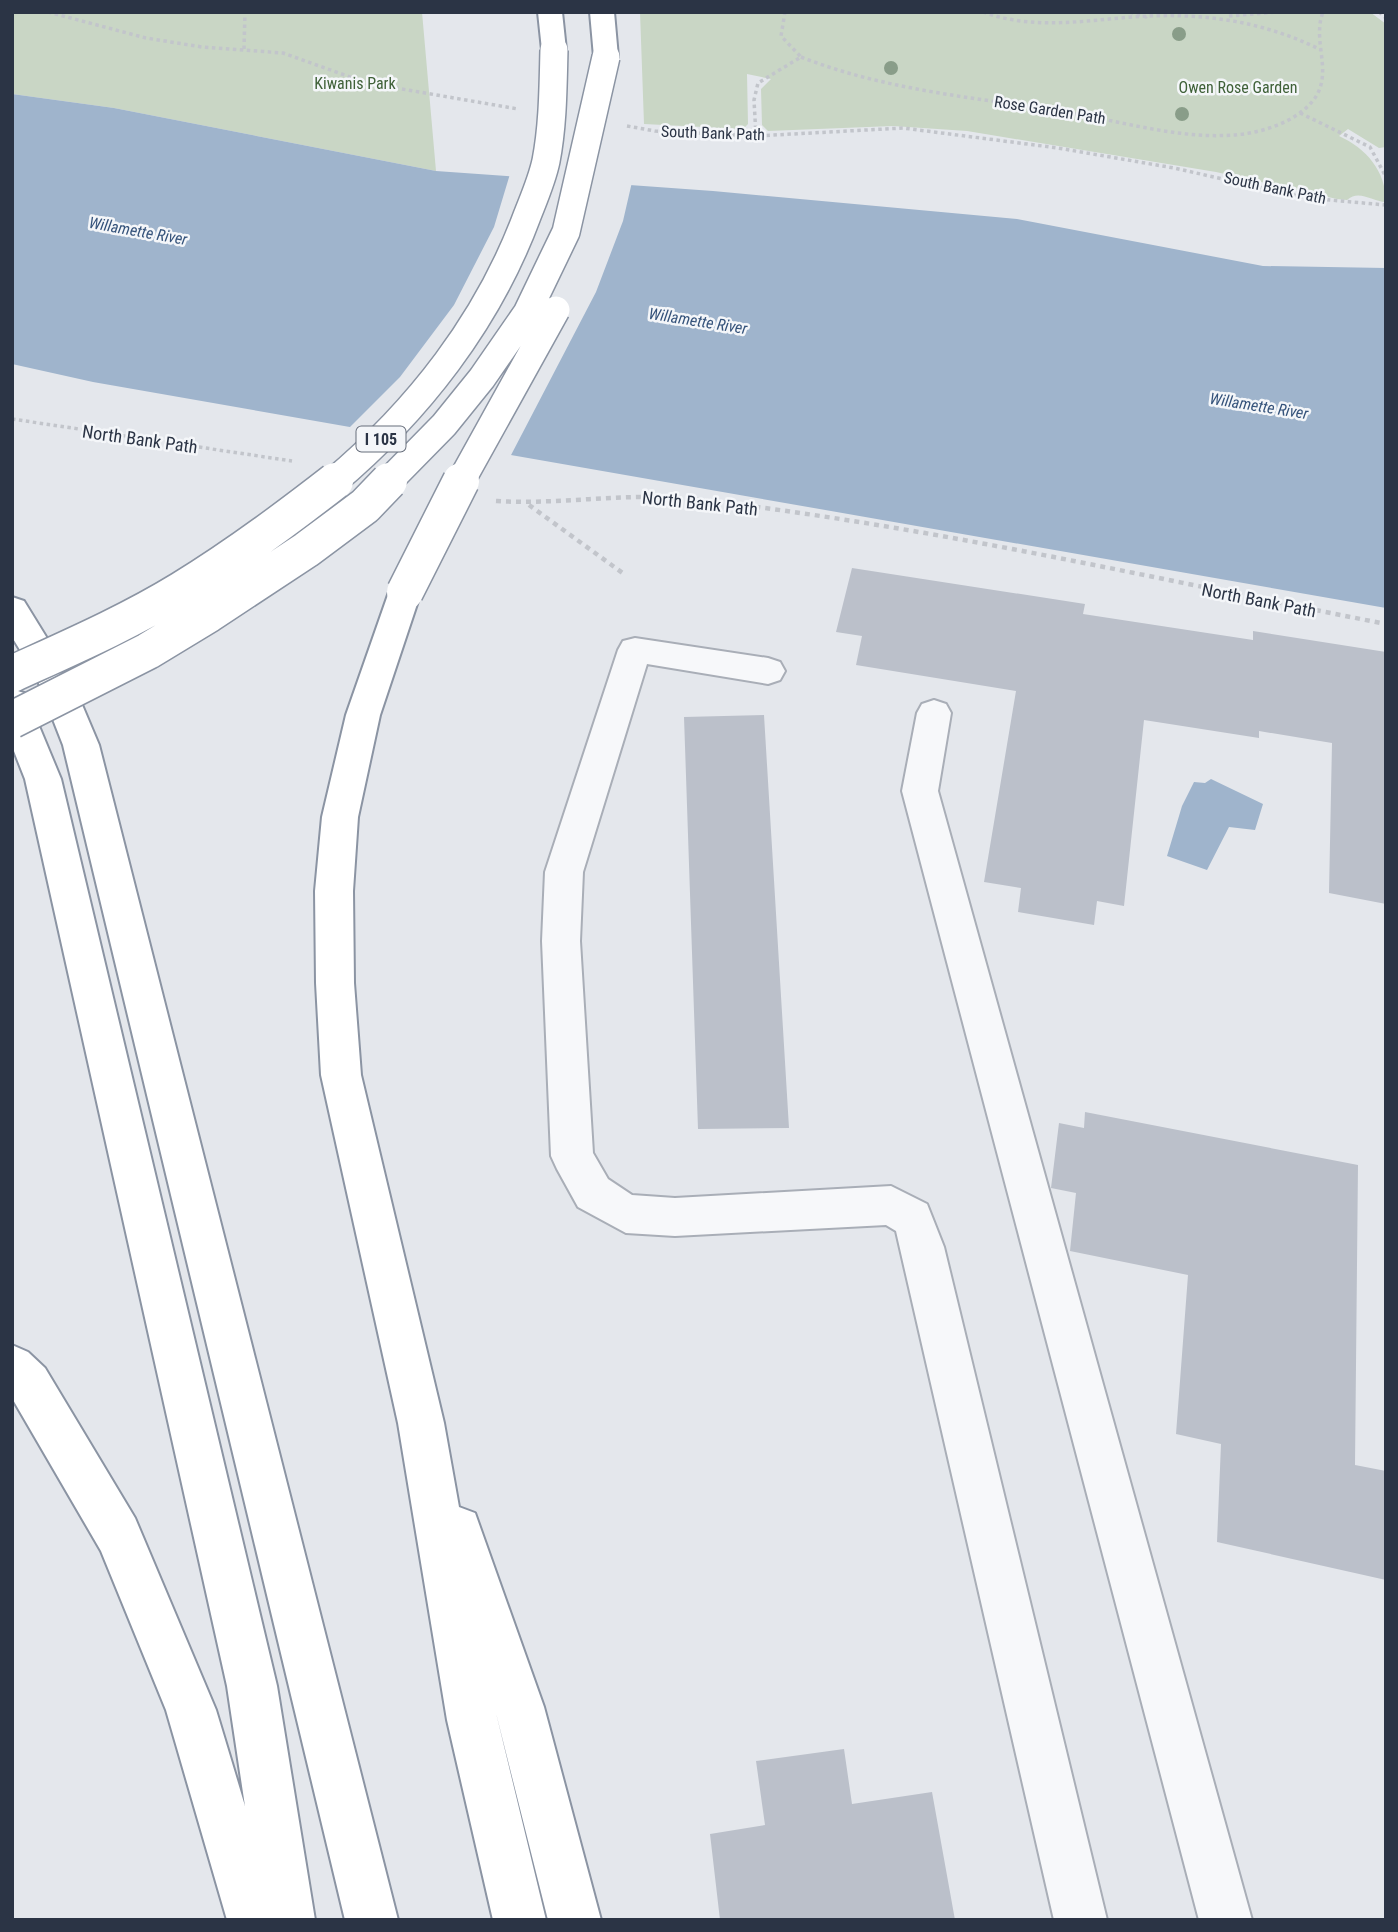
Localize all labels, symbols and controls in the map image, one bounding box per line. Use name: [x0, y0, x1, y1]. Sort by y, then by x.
park label: Kiwanis Park: [314, 74, 396, 93]
park label: Owen Rose Garden: [1179, 78, 1297, 97]
street label: Rose Garden Path: [993, 92, 1107, 128]
street label: South Bank Path: [661, 122, 765, 144]
street label: South Bank Path: [1222, 168, 1328, 208]
water label: Willamette River: [87, 213, 190, 249]
water label: Willamette River: [647, 304, 750, 338]
water label: Willamette River: [1208, 389, 1311, 423]
street label: North Bank Path: [81, 421, 199, 457]
road number: I 105: [356, 426, 406, 452]
street label: North Bank Path: [641, 486, 759, 520]
street label: North Bank Path: [1200, 579, 1318, 621]

